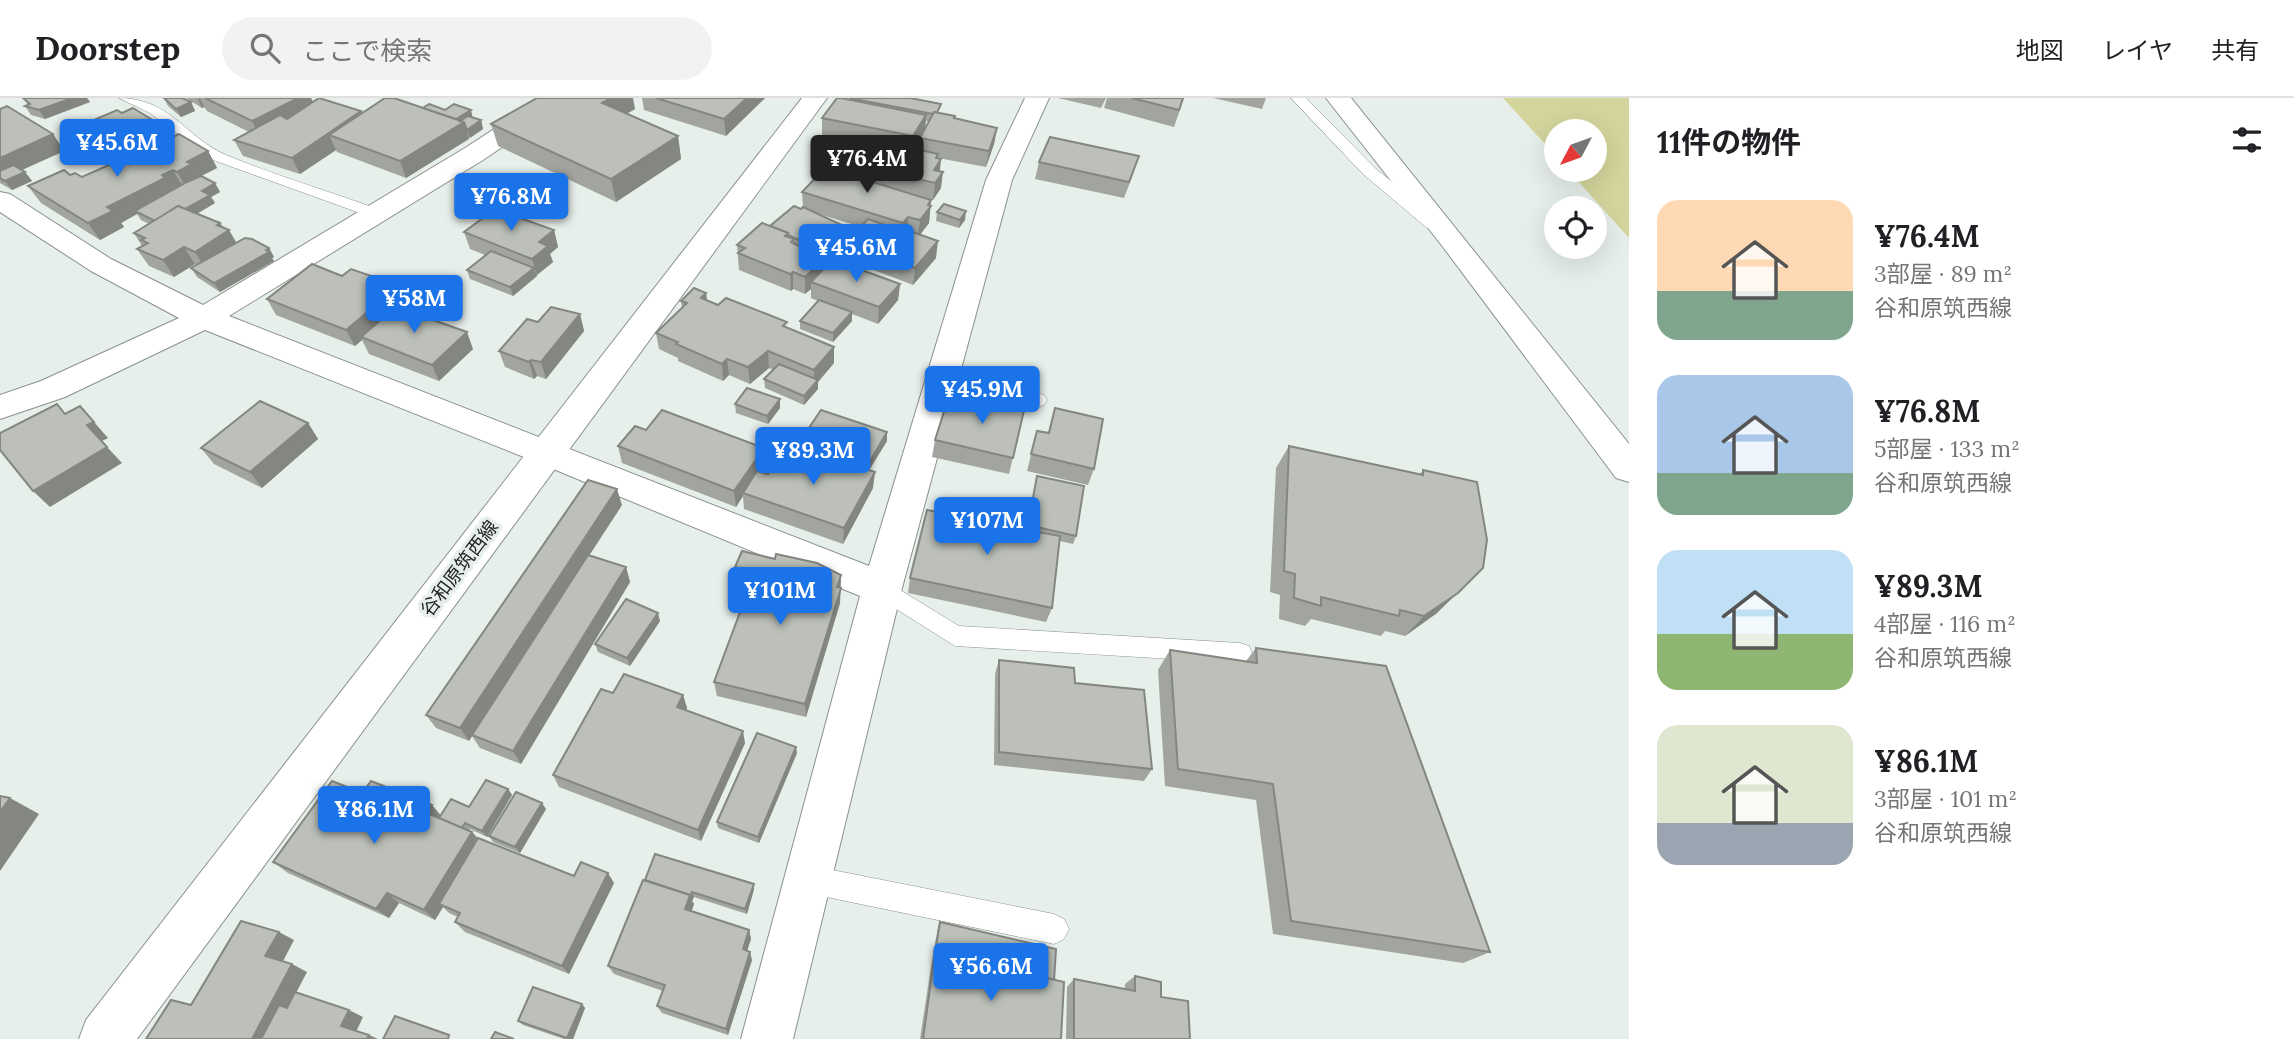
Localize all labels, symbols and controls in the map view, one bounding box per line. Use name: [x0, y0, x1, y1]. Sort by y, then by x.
search box: [222, 17, 712, 80]
text: Doorstep: [35, 27, 180, 69]
icon: search: [246, 29, 284, 67]
text: ここで検索: [302, 34, 432, 67]
text: 地図: [2016, 35, 2064, 66]
text: レイヤ: [2102, 35, 2173, 66]
text: 共有: [2211, 35, 2259, 66]
north arrow: [1544, 119, 1606, 182]
map controls: [1544, 119, 1607, 259]
pin: ¥45.6M: [60, 120, 174, 179]
icon: filters: [2228, 121, 2266, 159]
text: 11件の物件: [1657, 123, 1801, 161]
text: ¥45.6M: [76, 127, 158, 156]
pin: ¥76.4M: [810, 136, 924, 195]
text: ¥76.4M: [827, 143, 907, 172]
pin: ¥76.8M: [454, 174, 568, 233]
text: ¥76.8M: [470, 181, 552, 210]
button: locate: [1544, 196, 1607, 259]
text: ¥76.4M: [1874, 217, 1980, 255]
pin: ¥45.6M: [799, 225, 913, 284]
icon: home: [1713, 228, 1797, 312]
text: ¥45.6M: [815, 232, 897, 261]
text: 3部屋 · 89 m²: [1874, 259, 2012, 288]
pin: ¥58M: [373, 275, 455, 335]
text: ¥58M: [382, 283, 446, 312]
text: 谷和原筑西線: [1874, 293, 2012, 322]
pin: ¥45.9M: [925, 366, 1039, 426]
text: ¥45.9M: [941, 374, 1023, 403]
text: ¥76.8M: [1874, 392, 1980, 430]
icon: home: [1713, 403, 1797, 487]
pin: ¥89.3M: [756, 428, 870, 487]
text: 5部屋 · 133 m²: [1874, 434, 2020, 463]
text: ¥89.3M: [771, 435, 855, 464]
text: 谷和原筑西線: [1874, 468, 2012, 497]
pin: ¥107M: [938, 498, 1036, 557]
text: ¥107M: [950, 505, 1024, 534]
street label: 谷和原筑西線: [415, 515, 503, 621]
text: ¥89.3M: [1874, 567, 1983, 605]
pin: ¥101M: [731, 568, 829, 627]
text: ¥101M: [744, 575, 816, 604]
icon: home: [1713, 578, 1797, 662]
text: 4部屋 · 116 m²: [1874, 609, 2016, 638]
text: 谷和原筑西線: [1874, 643, 2012, 672]
text: ¥86.1M: [1874, 742, 1978, 780]
icon: home: [1713, 753, 1797, 837]
text: 3部屋 · 101 m²: [1874, 784, 2017, 813]
pin: ¥86.1M: [317, 786, 431, 846]
text: ¥86.1M: [334, 794, 414, 823]
text: 谷和原筑西線: [1874, 818, 2012, 847]
pin: ¥56.6M: [934, 944, 1048, 1003]
text: ¥56.6M: [949, 951, 1033, 980]

